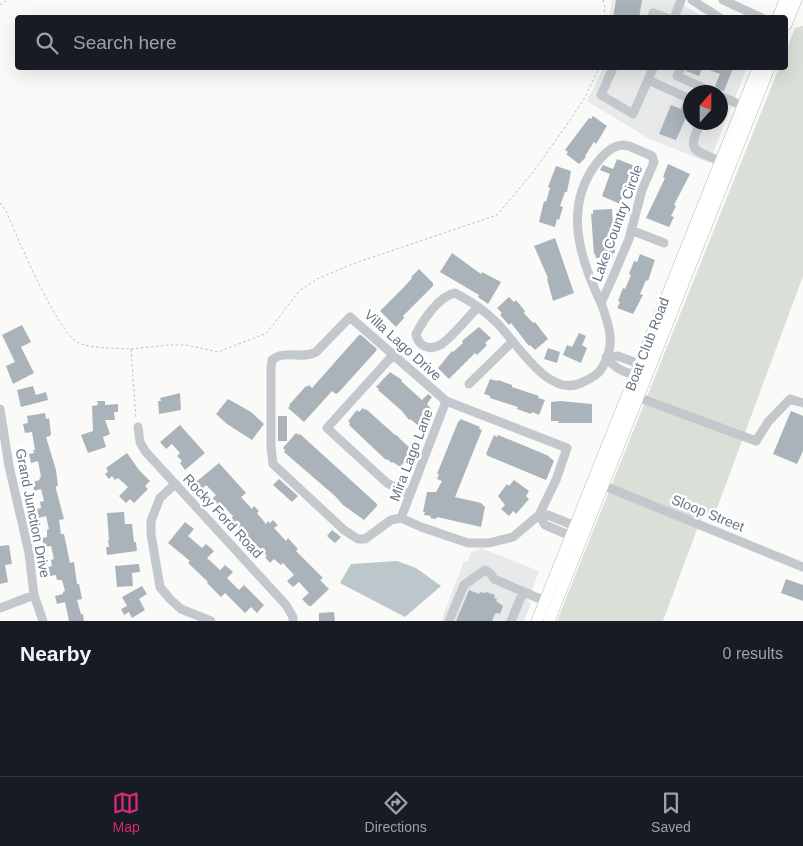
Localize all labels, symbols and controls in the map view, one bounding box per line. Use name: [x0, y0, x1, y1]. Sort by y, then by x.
search box: [15, 15, 788, 70]
icon: search: [33, 29, 61, 57]
text: Search here: [73, 32, 177, 53]
north arrow: [683, 85, 728, 130]
street label: Lake Country Circle: [588, 162, 646, 283]
street label: Boat Club Road: [622, 295, 672, 393]
street label: Villa Lago Drive: [361, 306, 445, 384]
street label: Mira Lago Lane: [386, 407, 436, 503]
street label: Grand Junction Drive: [13, 447, 53, 579]
street label: Rocky Ford Road: [180, 471, 266, 561]
street label: Sloop Street: [669, 491, 747, 535]
text: Nearby: [20, 642, 91, 665]
text: 0 results: [723, 645, 783, 662]
tab: Map: [112, 789, 140, 835]
tab: Directions: [365, 789, 427, 835]
tab: Saved: [651, 789, 691, 835]

